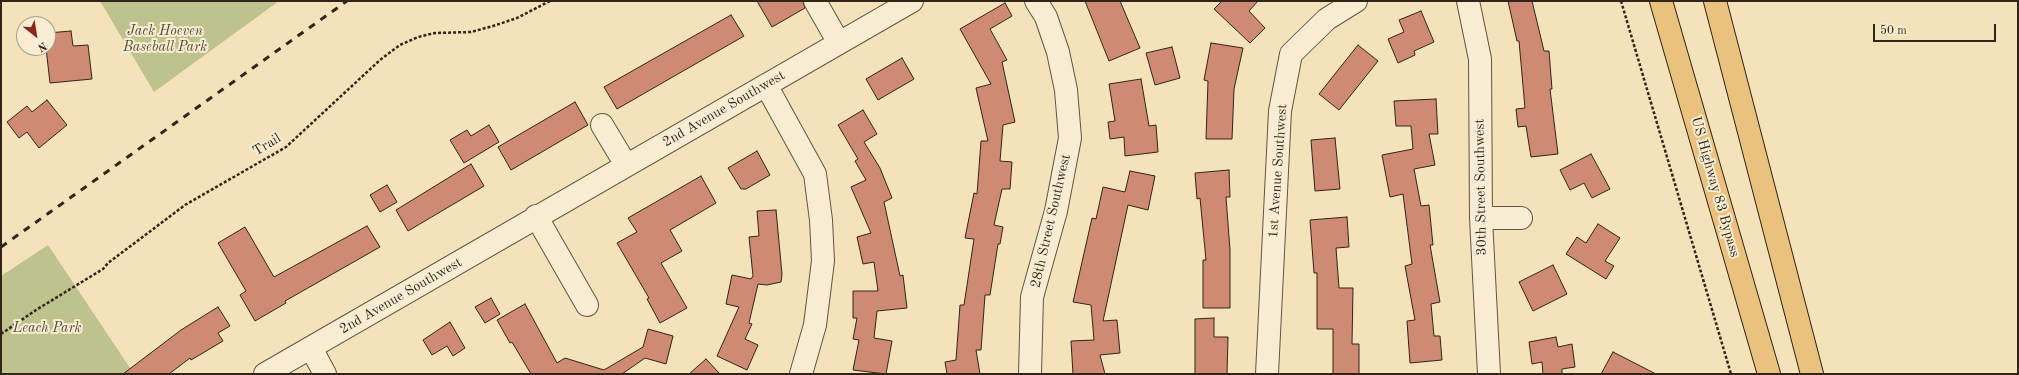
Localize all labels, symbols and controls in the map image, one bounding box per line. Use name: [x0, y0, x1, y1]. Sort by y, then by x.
north arrow: [16, 16, 56, 56]
scale bar: [1875, 16, 1998, 42]
park label: Jack Hoeven Baseball Park: [123, 23, 207, 56]
text: 50 m: [1880, 25, 1907, 37]
text: N: [35, 39, 48, 53]
street label: 2nd Avenue Southwest: [660, 67, 788, 151]
street label: 1st Avenue Southwest: [1265, 103, 1291, 239]
street label: US Highway 83 Bypass: [1687, 115, 1743, 259]
street label: 30th Street Southwest: [1471, 118, 1491, 256]
street label: Trail: [250, 130, 284, 160]
street label: 28th Street Southwest: [1027, 152, 1075, 290]
street label: 2nd Avenue Southwest: [337, 254, 465, 338]
park label: Leach Park: [13, 320, 81, 336]

